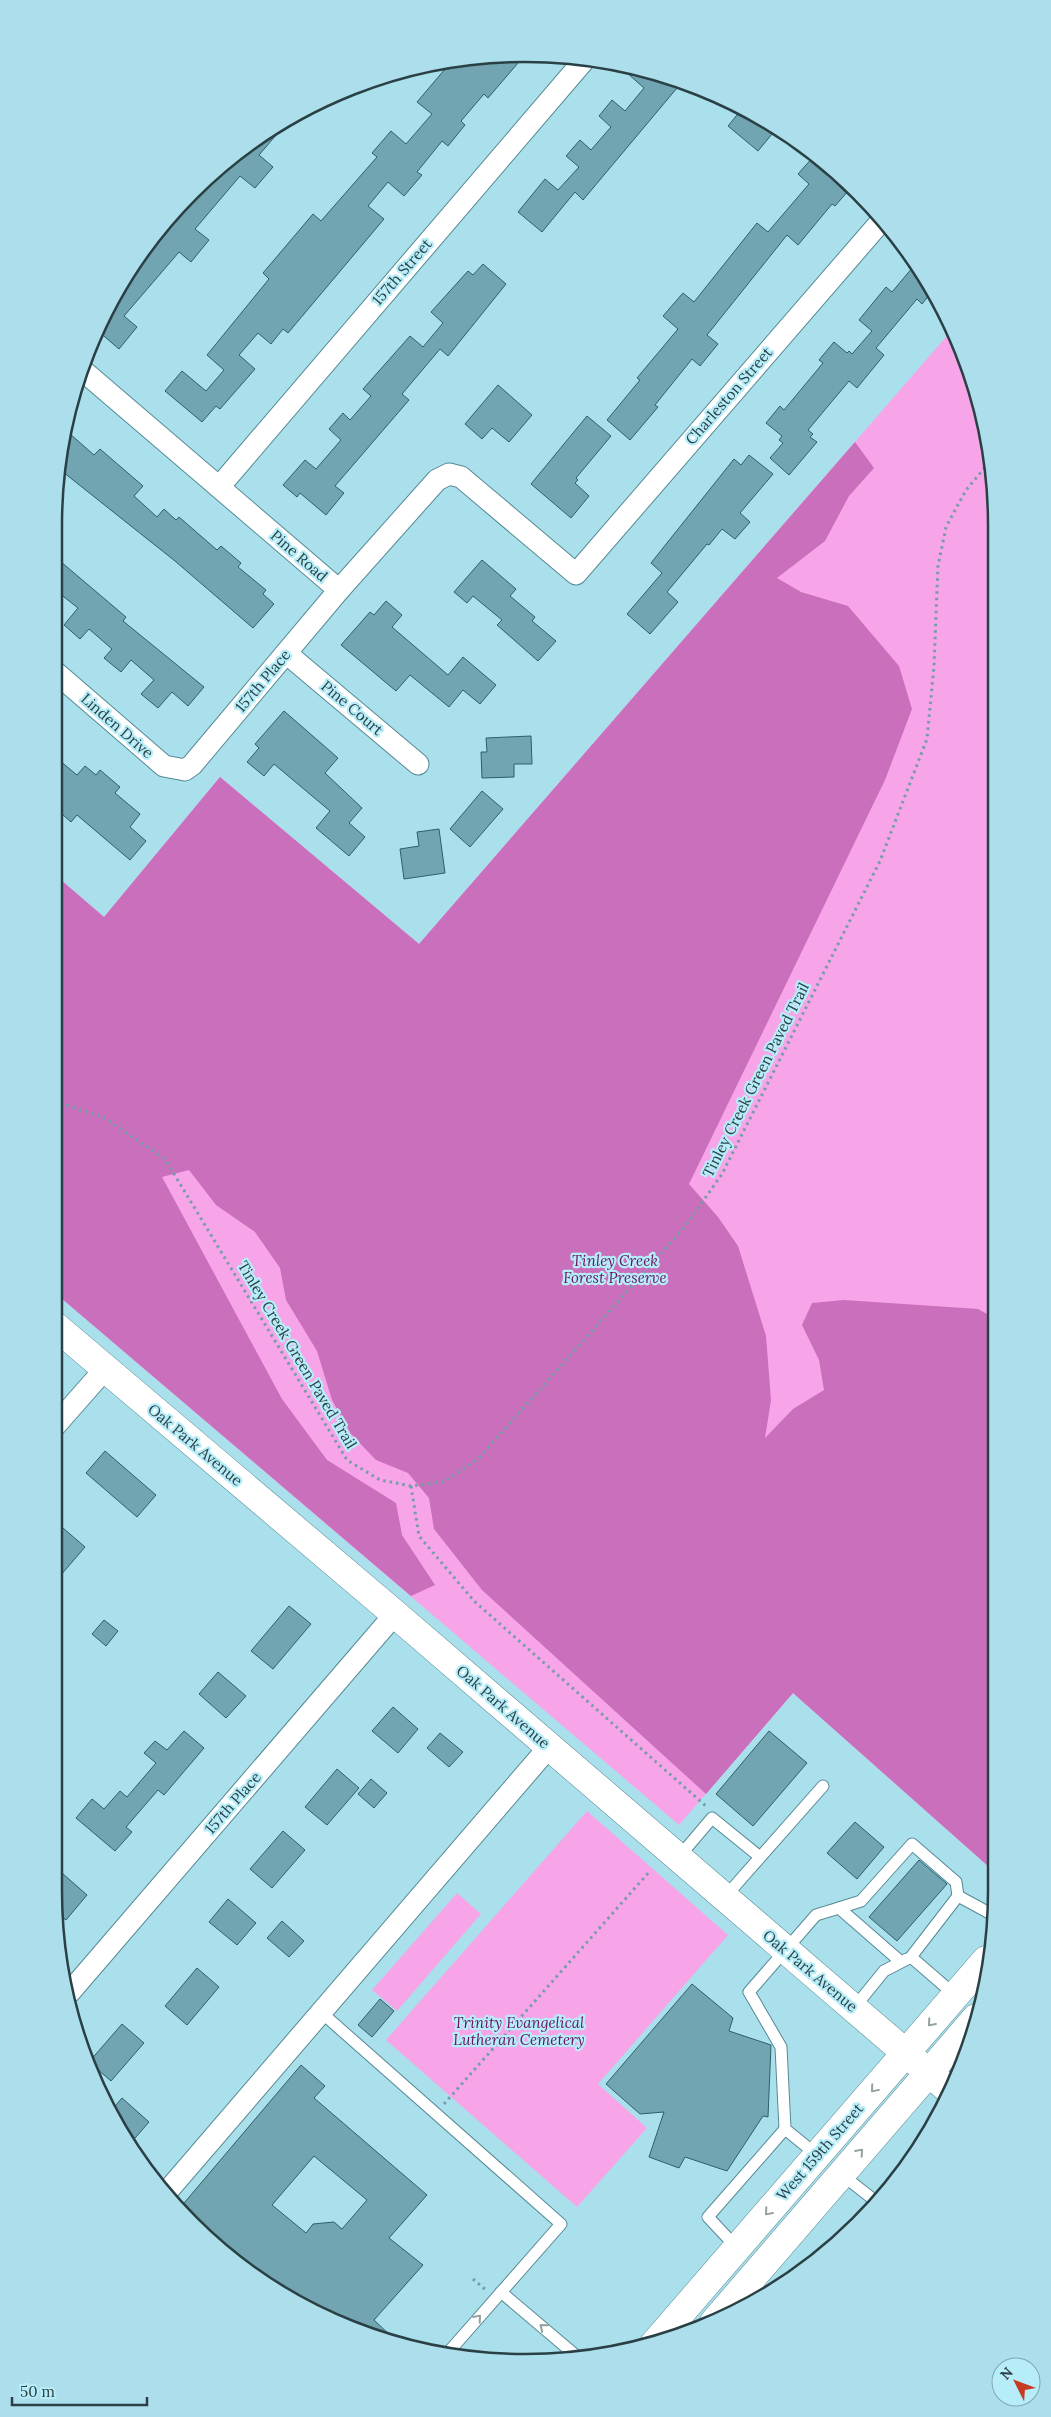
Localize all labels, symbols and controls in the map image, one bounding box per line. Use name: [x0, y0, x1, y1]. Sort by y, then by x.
street label: 157th Street: [368, 234, 436, 309]
street label: Charleston Street: [681, 343, 776, 448]
street label: Pine Road: [267, 526, 332, 586]
street label: 157th Place: [231, 645, 294, 716]
street label: Pine Court: [317, 676, 387, 739]
street label: Linden Drive: [77, 689, 157, 762]
street label: Tinley Creek Green Paved Trail: [698, 979, 813, 1180]
park label: Tinley Creek Forest Preserve: [563, 1251, 667, 1287]
street label: Tinley Creek Green Paved Trail: [234, 1257, 361, 1452]
street label: Oak Park Avenue: [144, 1400, 247, 1490]
street label: Oak Park Avenue: [453, 1661, 554, 1752]
street label: 157th Place: [200, 1768, 265, 1838]
street label: Oak Park Avenue: [759, 1926, 862, 2016]
park label: Trinity Evangelical Lutheran Cemetery: [453, 2013, 585, 2049]
one-way arrow: [927, 2018, 936, 2027]
one-way arrow: [871, 2083, 880, 2092]
street label: West 159th Street: [772, 2099, 867, 2204]
one-way arrow: [854, 2149, 863, 2158]
one-way arrow: [765, 2207, 774, 2216]
one-way arrow: [473, 2315, 481, 2324]
one-way arrow: [540, 2324, 549, 2333]
north arrow: [991, 2357, 1041, 2407]
text: N: [996, 2363, 1017, 2383]
scale bar: [12, 2374, 148, 2406]
text: 50 m: [20, 2382, 55, 2401]

